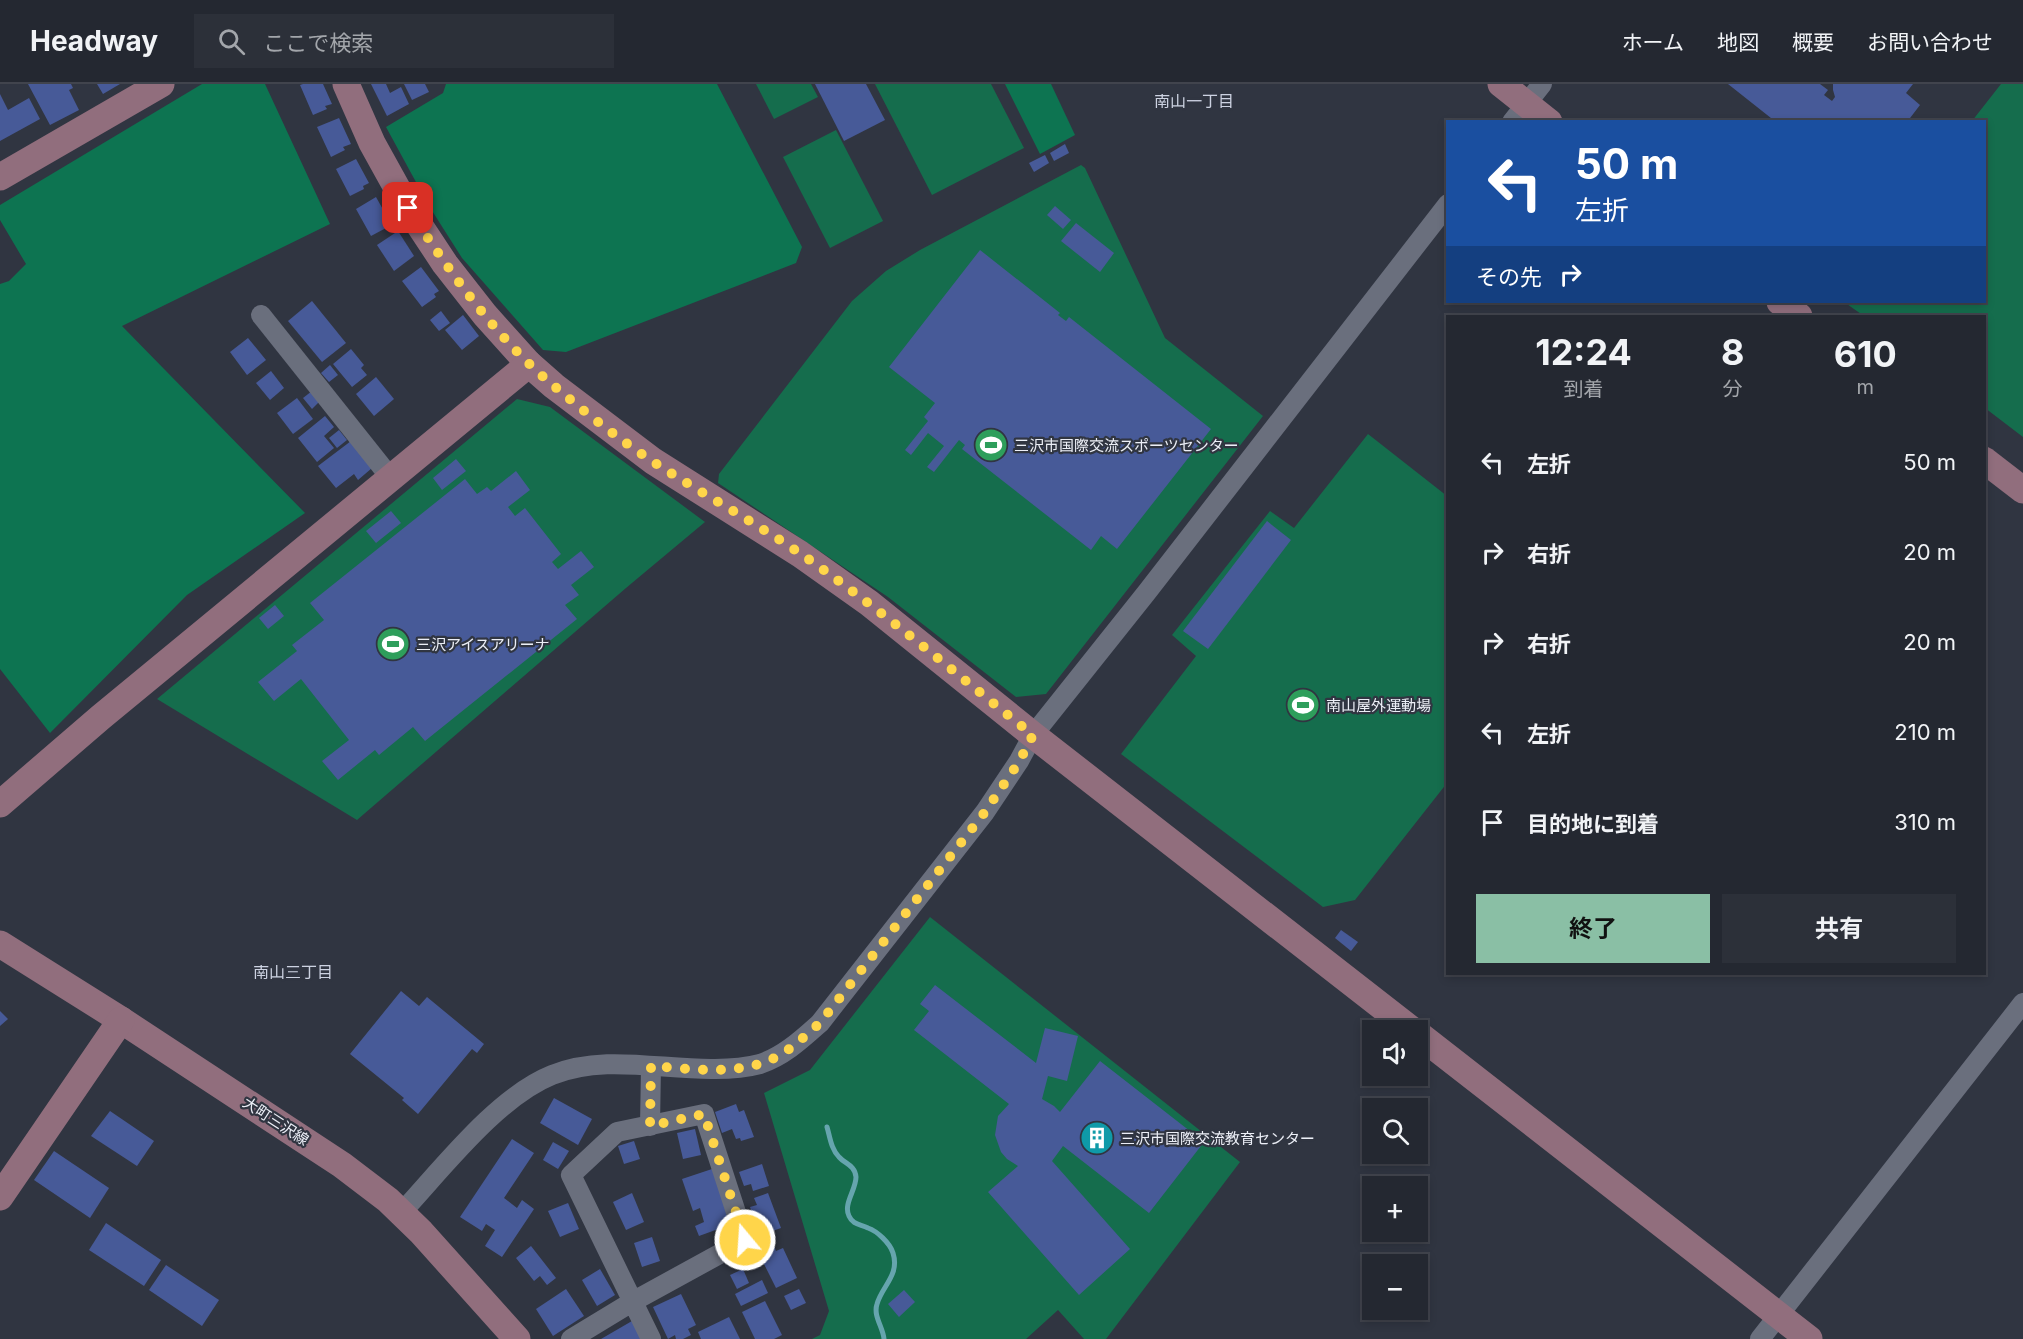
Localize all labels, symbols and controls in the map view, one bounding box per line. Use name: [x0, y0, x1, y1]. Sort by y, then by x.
search box: [194, 14, 614, 68]
text: Headway: [30, 24, 158, 58]
icon: search: [215, 25, 248, 58]
text: ここで検索: [263, 30, 373, 56]
text: ホーム: [1622, 30, 1684, 55]
text: 地図: [1717, 30, 1759, 55]
text: 概要: [1792, 30, 1834, 55]
text: お問い合わせ: [1867, 30, 1993, 55]
district label: 南山一丁目: [1154, 91, 1234, 111]
text: 50 m: [1575, 138, 1678, 189]
icon: left: [1476, 144, 1554, 222]
pin: [382, 182, 433, 233]
icon: arrive: [391, 191, 424, 224]
text: 左折: [1575, 194, 1629, 227]
icon: right: [1554, 258, 1587, 291]
text: その先: [1476, 264, 1542, 290]
text: 12:24: [1535, 330, 1632, 374]
text: 8: [1721, 330, 1744, 374]
text: 610: [1834, 332, 1897, 376]
text: m: [1856, 375, 1874, 399]
text: 到着: [1564, 377, 1604, 401]
text: 分: [1723, 377, 1743, 401]
sports icon: 三沢市国際交流スポーツセンター: [973, 427, 1009, 463]
place label: 三沢市国際交流スポーツセンター: [1014, 436, 1239, 455]
icon: left: [1476, 446, 1509, 479]
text: 50 m: [1903, 449, 1956, 475]
text: 左折: [1527, 451, 1571, 477]
icon: right: [1476, 536, 1509, 569]
text: 20 m: [1903, 539, 1956, 565]
text: 右折: [1527, 541, 1571, 567]
sports icon: 三沢アイスアリーナ: [375, 626, 411, 662]
icon: right: [1476, 626, 1509, 659]
text: 20 m: [1903, 629, 1956, 655]
text: 右折: [1527, 631, 1571, 657]
place label: 三沢アイスアリーナ: [416, 635, 550, 654]
sports icon: 南山屋外運動場: [1285, 687, 1321, 723]
place label: 南山屋外運動場: [1326, 696, 1431, 715]
icon: left: [1476, 716, 1509, 749]
text: 210 m: [1894, 719, 1956, 745]
text: 左折: [1527, 721, 1571, 747]
icon: arrive: [1476, 806, 1509, 839]
text: 310 m: [1894, 809, 1956, 835]
text: 目的地に到着: [1527, 811, 1659, 837]
button: 終了: [1476, 894, 1710, 963]
button: 共有: [1722, 894, 1956, 963]
district label: 南山三丁目: [253, 962, 333, 982]
map controls: [1362, 1020, 1428, 1320]
button: sound: [1362, 1020, 1428, 1086]
street label: 大町三沢線: [239, 1093, 313, 1149]
button: search: [1362, 1098, 1428, 1164]
building icon: 三沢市国際交流教育センター: [1079, 1120, 1115, 1156]
place label: 三沢市国際交流教育センター: [1120, 1129, 1315, 1148]
button: +: [1362, 1176, 1428, 1242]
position arrow: [713, 1208, 777, 1272]
button: −: [1362, 1254, 1428, 1320]

